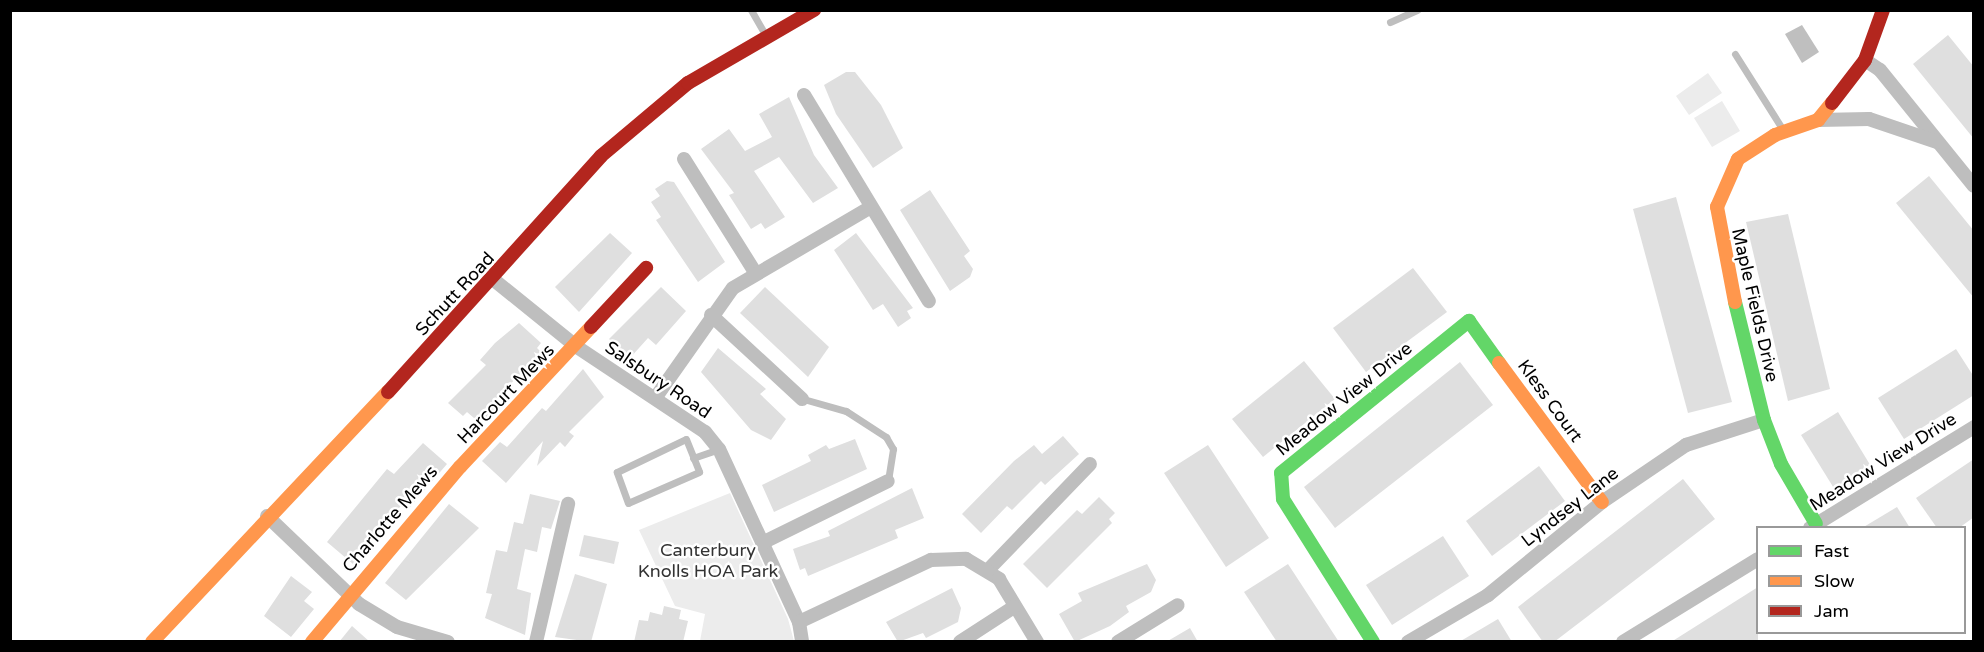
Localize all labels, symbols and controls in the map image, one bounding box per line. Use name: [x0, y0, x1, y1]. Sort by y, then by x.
street label: Maple Fields Drive: [1727, 226, 1783, 384]
street label: Schutt Road: [411, 248, 499, 340]
street label: Salsbury Road: [601, 337, 715, 423]
street label: Meadow View Drive: [1272, 338, 1416, 460]
street label: Harcourt Mews: [453, 340, 559, 448]
street label: Kless Court: [1513, 356, 1587, 446]
street label: Meadow View Drive: [1806, 408, 1960, 516]
street label: Charlotte Mews: [338, 461, 442, 577]
street label: Lyndsey Lane: [1517, 462, 1623, 552]
legend: [1756, 526, 1966, 634]
park label: Canterbury Knolls HOA Park: [638, 540, 778, 582]
text: Fast: [1814, 540, 1849, 562]
text: Slow: [1814, 570, 1855, 592]
text: Jam: [1814, 600, 1849, 622]

